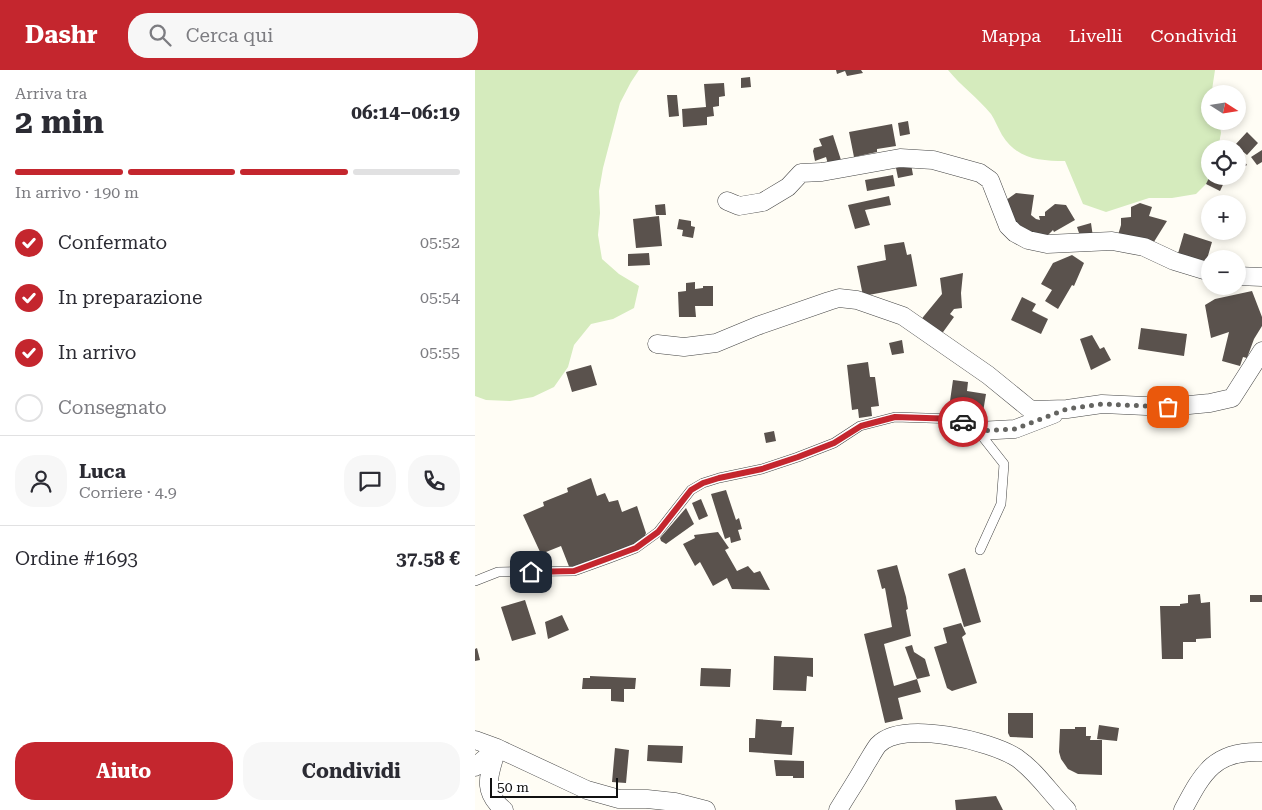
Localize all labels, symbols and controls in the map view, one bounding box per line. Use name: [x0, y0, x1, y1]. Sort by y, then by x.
search box: [128, 13, 478, 58]
text: Dashr: [25, 21, 98, 49]
icon: search: [146, 21, 174, 49]
text: Cerca qui: [186, 24, 273, 47]
text: Mappa: [981, 25, 1041, 46]
text: Livelli: [1069, 25, 1123, 46]
text: Condividi: [1151, 25, 1237, 46]
text: Arriva tra: [15, 84, 87, 103]
north arrow: [1201, 85, 1246, 130]
map controls: [1201, 85, 1246, 295]
text: 06:14–06:19: [351, 101, 460, 124]
text: 2 min: [15, 103, 104, 141]
button: locate: [1201, 140, 1246, 185]
text: In arrivo · 190 m: [15, 183, 139, 202]
button: +: [1201, 195, 1246, 240]
icon: check: [15, 229, 43, 257]
text: Confermato: [58, 231, 167, 254]
text: 05:52: [420, 233, 460, 252]
button: −: [1201, 250, 1246, 295]
icon: check: [15, 284, 43, 312]
text: In preparazione: [58, 286, 202, 309]
text: 05:54: [420, 288, 460, 307]
icon: check: [15, 339, 43, 367]
text: In arrivo: [58, 341, 136, 364]
text: 05:55: [420, 343, 460, 362]
pin: [1147, 386, 1189, 428]
icon: bag: [1154, 393, 1182, 421]
text: Consegnato: [58, 396, 167, 419]
courier: [938, 397, 988, 447]
icon: car: [949, 408, 977, 436]
button: person: [15, 455, 67, 507]
button: chat: [344, 455, 396, 507]
button: phone: [408, 455, 460, 507]
text: Luca: [79, 460, 126, 483]
text: Corriere · 4.9: [79, 483, 177, 502]
text: Ordine #1693: [15, 547, 138, 570]
text: 37.58 €: [396, 547, 460, 570]
pin: [510, 551, 552, 593]
icon: home: [517, 558, 545, 586]
button: Aiuto: [15, 742, 233, 800]
button: Condividi: [243, 742, 460, 800]
scale bar: [490, 775, 617, 798]
text: 50 m: [497, 779, 529, 795]

